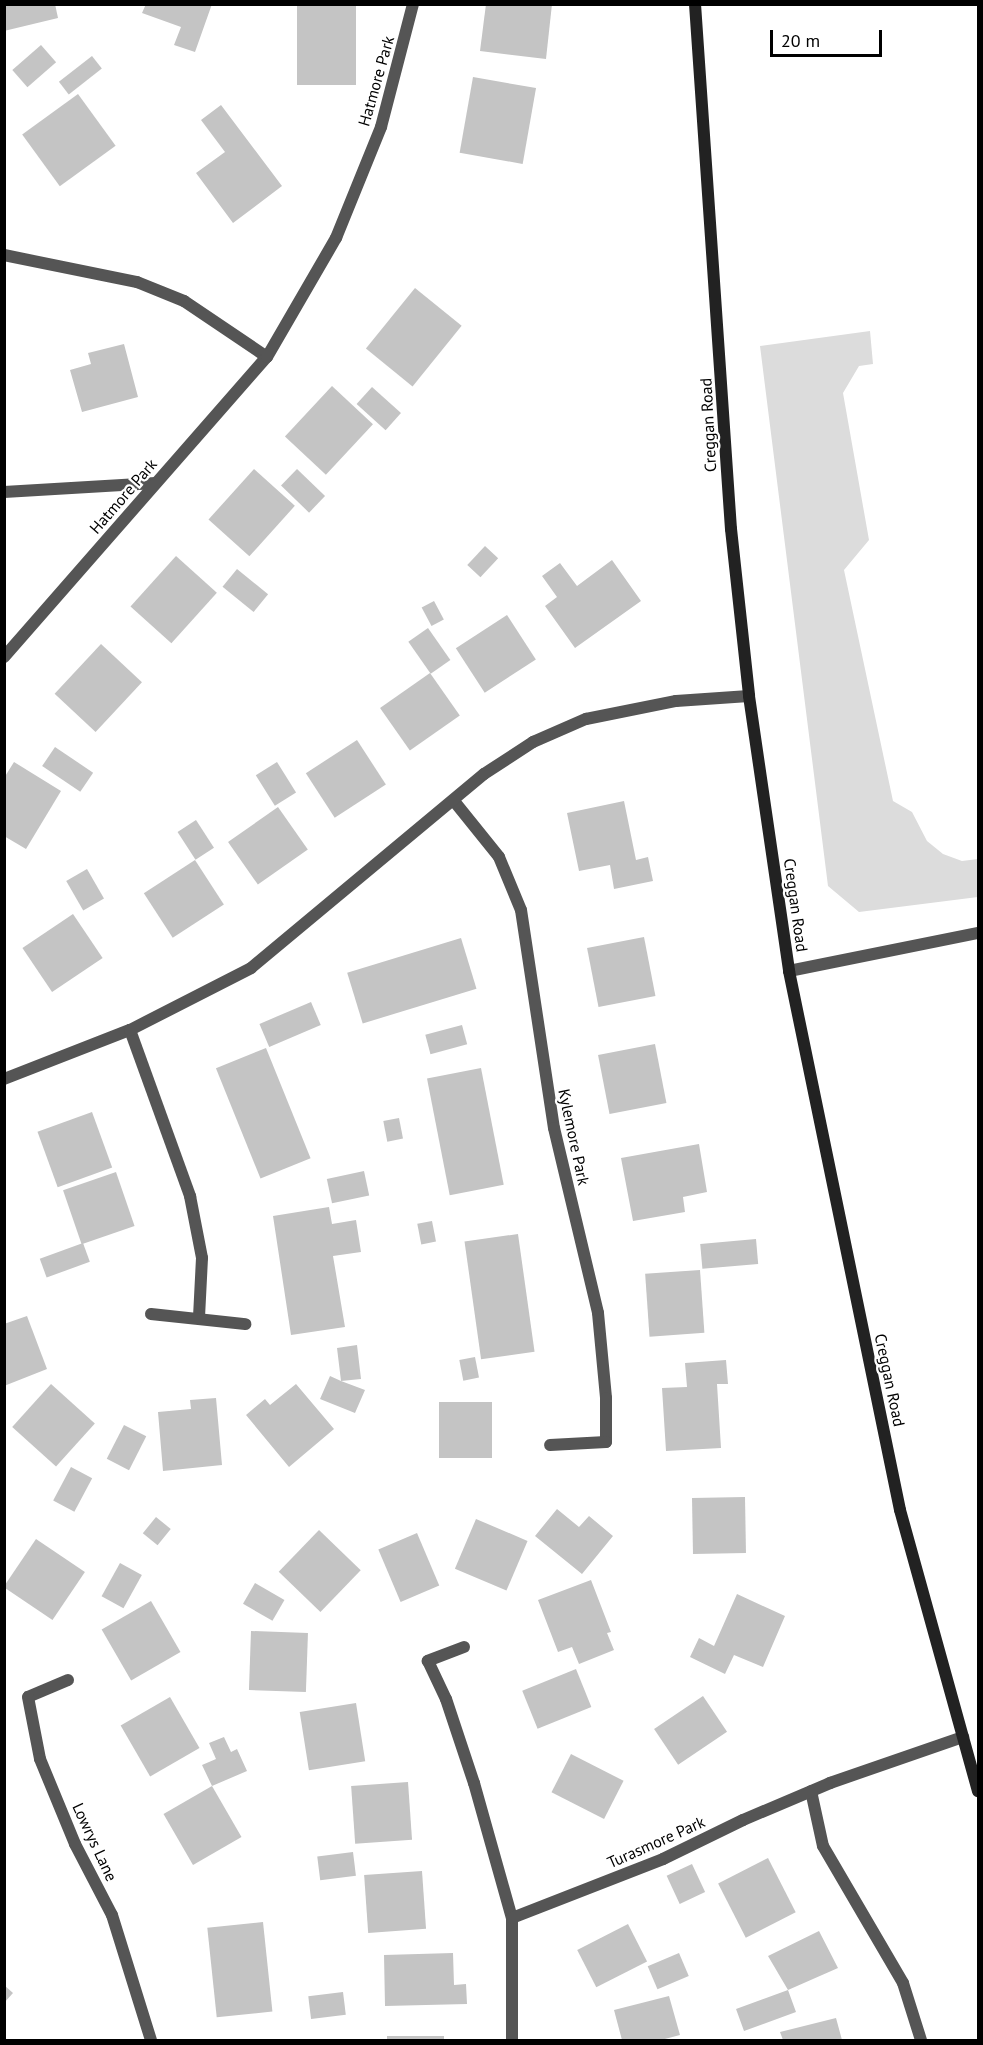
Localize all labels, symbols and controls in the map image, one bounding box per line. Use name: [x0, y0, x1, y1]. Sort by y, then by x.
scale bar: [773, 18, 886, 56]
text: 20 m: [781, 29, 820, 52]
street label: Hatmore Park: [354, 34, 398, 128]
street label: Creggan Road: [696, 377, 720, 473]
street label: Hatmore Park: [85, 455, 161, 537]
street label: Creggan Road: [780, 857, 812, 953]
street label: Kylemore Park: [554, 1087, 594, 1187]
street label: Creggan Road: [871, 1332, 909, 1428]
street label: Lowrys Lane: [69, 1800, 121, 1884]
street label: Turasmore Park: [604, 1812, 708, 1872]

